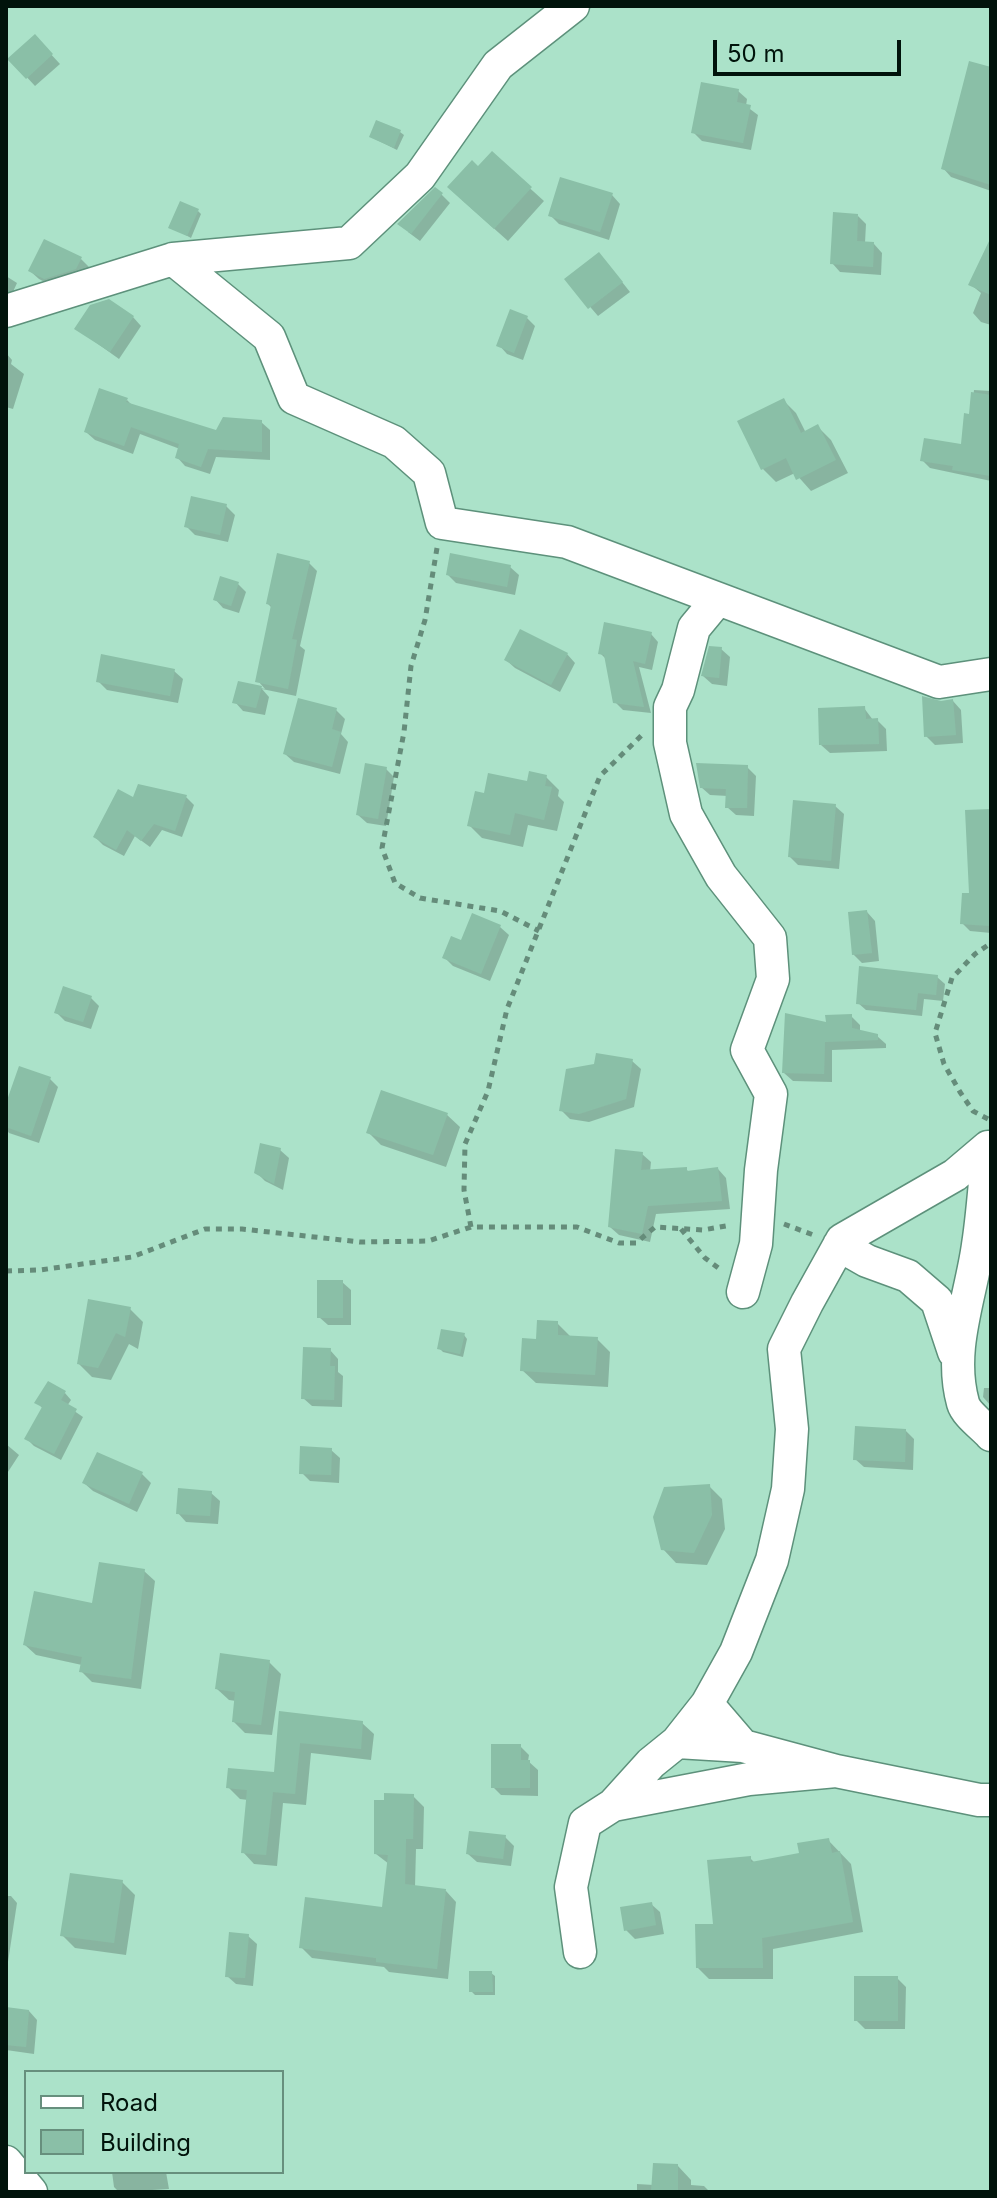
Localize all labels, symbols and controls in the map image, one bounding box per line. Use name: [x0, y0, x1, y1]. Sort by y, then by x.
scale bar: [717, 24, 905, 74]
text: 50 m: [727, 39, 785, 68]
legend: [24, 2070, 284, 2174]
text: Road: [100, 2088, 158, 2117]
text: Building: [100, 2128, 191, 2157]

